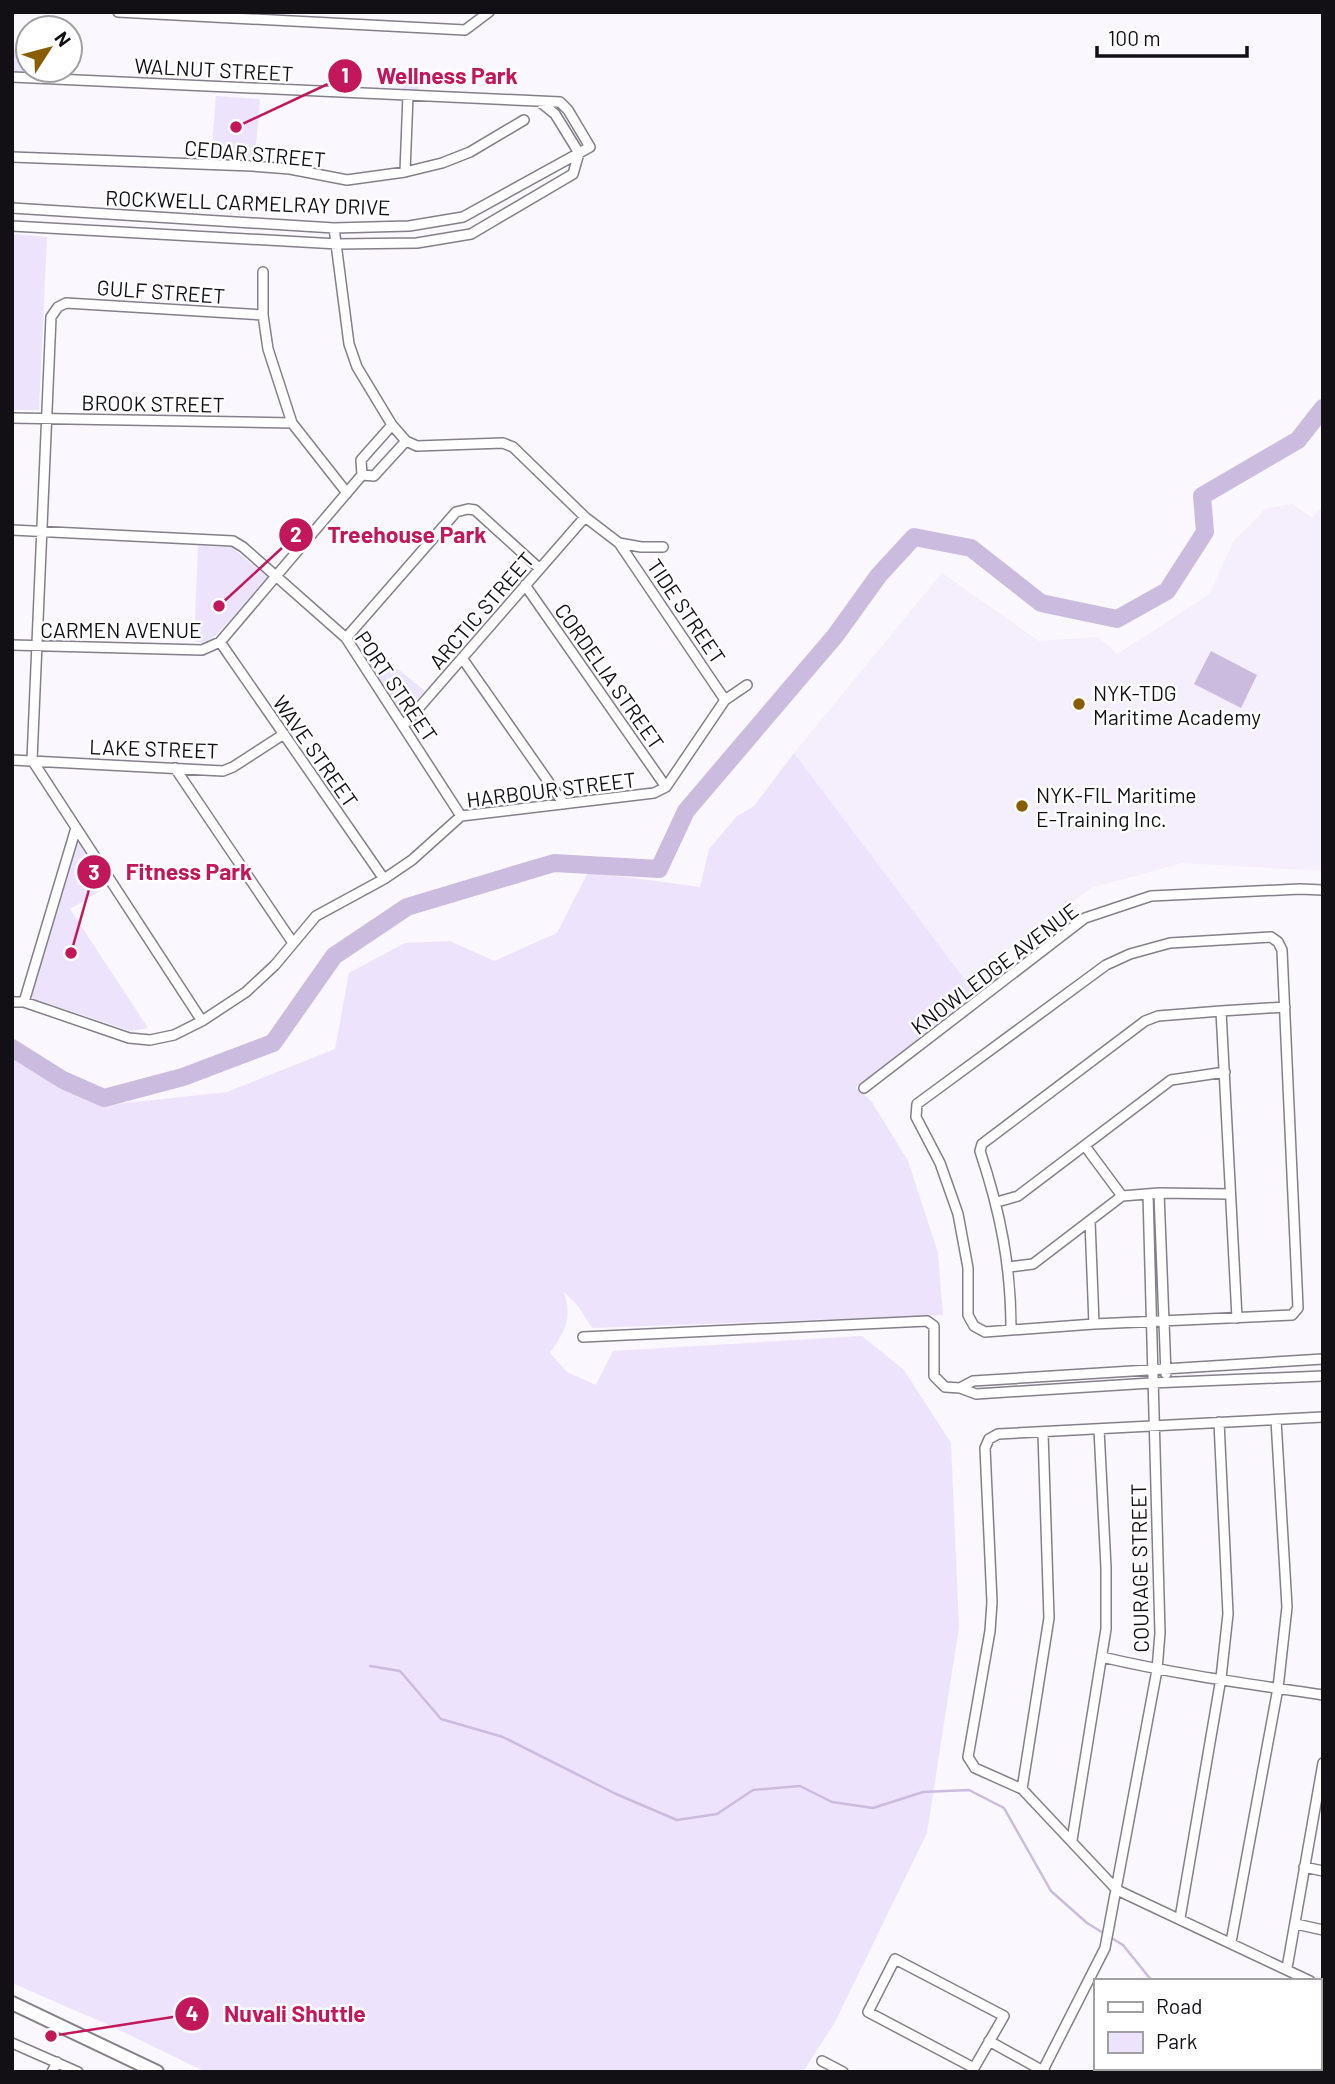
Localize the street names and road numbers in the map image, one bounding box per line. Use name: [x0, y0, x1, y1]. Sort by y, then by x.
street label: WALNUT STREET: [134, 52, 294, 86]
street label: CEDAR STREET: [183, 134, 327, 172]
street label: ROCKWELL CARMELRAY DRIVE: [105, 185, 391, 219]
street label: GULF STREET: [96, 274, 226, 308]
street label: BROOK STREET: [81, 389, 225, 417]
street label: ARCTIC STREET: [424, 546, 539, 673]
street label: TIDE STREET: [643, 554, 731, 668]
street label: CORDELIA STREET: [550, 598, 670, 754]
street label: CARMEN AVENUE: [40, 617, 202, 642]
street label: PORT STREET: [351, 626, 443, 746]
street label: WAVE STREET: [268, 690, 364, 812]
street label: LAKE STREET: [89, 733, 219, 763]
street label: HARBOUR STREET: [465, 766, 637, 812]
street label: KNOWLEDGE AVENUE: [906, 897, 1082, 1039]
street label: COURAGE STREET: [1125, 1483, 1153, 1653]

